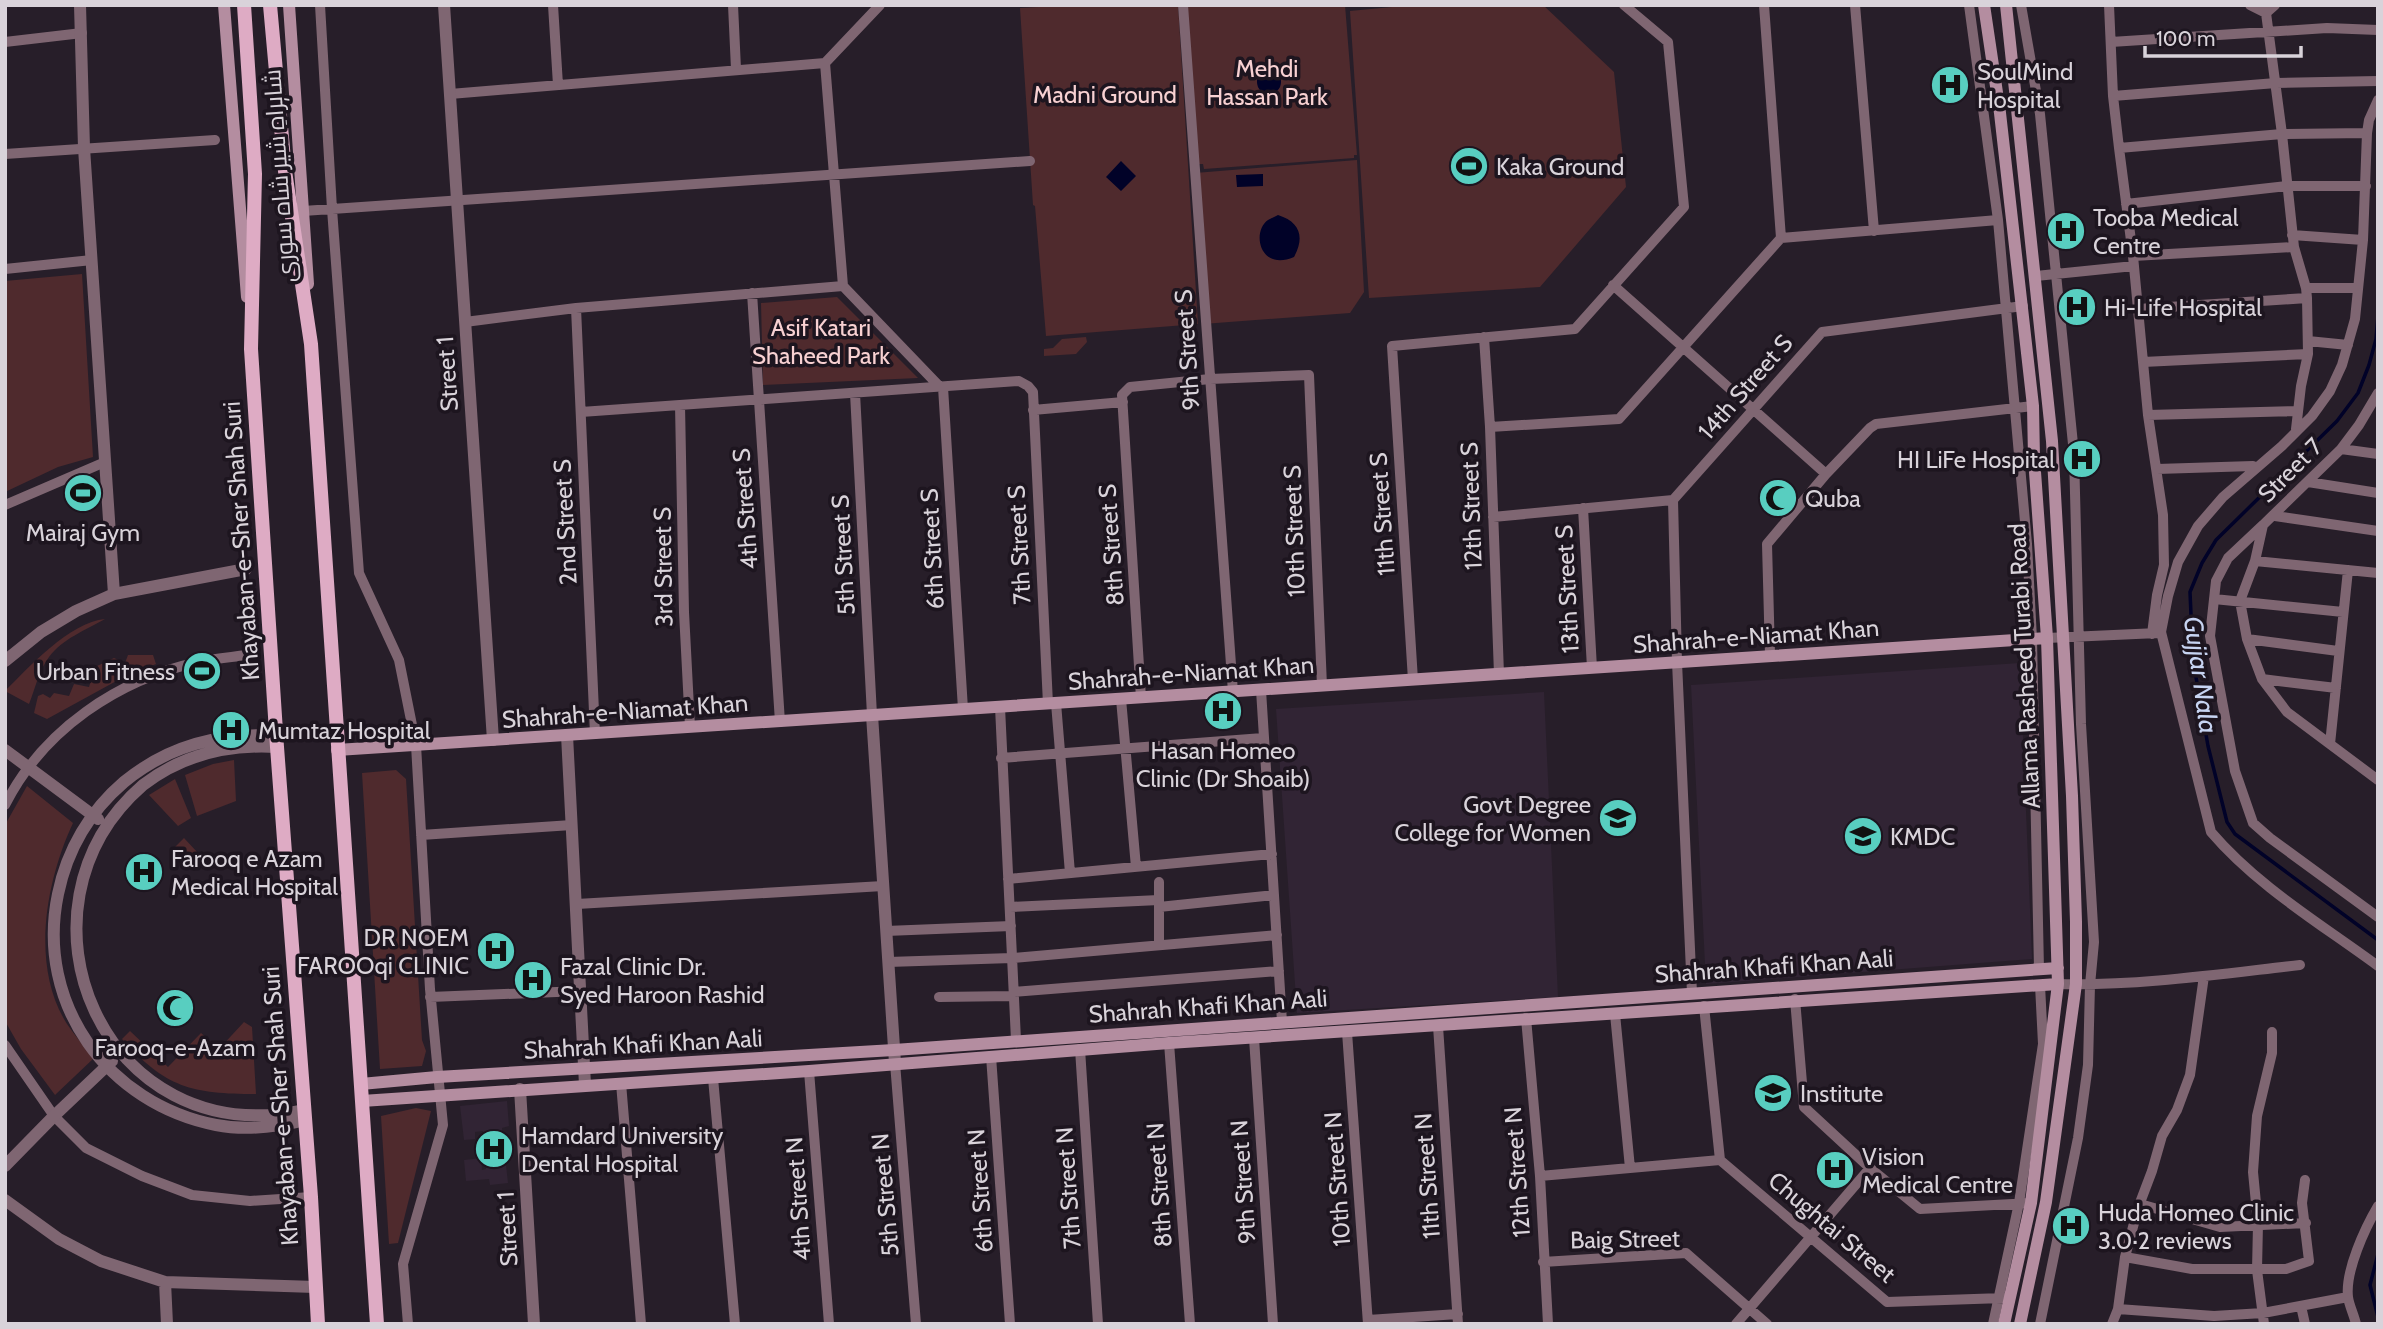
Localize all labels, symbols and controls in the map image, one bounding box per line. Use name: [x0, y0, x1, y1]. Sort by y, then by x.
scale bar: [2145, 14, 2301, 58]
text: 100 m: [2156, 26, 2215, 51]
park label: Mehdi Hassan Park: [1206, 54, 1328, 111]
place label: SoulMind Hospital: [1977, 57, 2073, 114]
hospital icon: SoulMind Hospital: [1929, 64, 1971, 106]
street label: شاہراہِ شیر شاہ سوری: [257, 68, 302, 284]
park label: Madni Ground: [1033, 80, 1177, 109]
sports icon: Kaka Ground: [1448, 145, 1490, 187]
place label: Kaka Ground: [1496, 152, 1624, 181]
place label: Tooba Medical Centre: [2093, 203, 2239, 260]
hospital icon: Tooba Medical Centre: [2045, 210, 2087, 252]
hospital icon: Hi-Life Hospital: [2056, 286, 2098, 328]
street label: 9th Street S: [1168, 289, 1206, 411]
place label: Hi-Life Hospital: [2104, 293, 2262, 322]
park label: Asif Katari Shaheed Park: [752, 313, 890, 370]
street label: 14th Street S: [1692, 329, 1798, 445]
street label: Street 1: [430, 336, 464, 412]
street label: Khayaban-e-Sher Shah Suri: [217, 400, 265, 682]
street label: Street 7: [2252, 432, 2328, 508]
hospital icon: HI LiFe Hospital: [2061, 438, 2103, 480]
street label: 12th Street S: [1454, 442, 1488, 570]
place label: HI LiFe Hospital: [1897, 445, 2055, 474]
street label: 4th Street S: [726, 447, 764, 571]
street label: 11th Street S: [1363, 452, 1401, 576]
street label: 2nd Street S: [547, 458, 583, 586]
street label: 10th Street S: [1277, 464, 1311, 598]
sports icon: Mairaj Gym: [62, 472, 104, 514]
mosque icon: Quba: [1757, 477, 1799, 519]
street label: 8th Street S: [1092, 483, 1130, 607]
street label: 7th Street S: [1001, 484, 1037, 606]
place label: Quba: [1805, 484, 1861, 513]
street label: 6th Street S: [914, 488, 950, 610]
street label: 5th Street S: [825, 494, 861, 616]
street label: 3rd Street S: [647, 507, 679, 627]
place label: Mairaj Gym: [26, 518, 140, 547]
street label: Allama Rasheed Turabi Road: [2002, 523, 2046, 809]
street label: 13th Street S: [1549, 524, 1585, 654]
street label: Shahrah-e-Niamat Khan: [1632, 613, 1880, 659]
water label: Gujjar Nala: [2177, 614, 2225, 736]
sports icon: Urban Fitness: [181, 650, 223, 692]
street label: Shahrah-e-Niamat Khan: [1067, 650, 1315, 696]
place label: Urban Fitness: [36, 657, 175, 686]
street label: Shahrah-e-Niamat Khan: [501, 688, 749, 734]
hospital icon: Hasan Homeo Clinic (Dr Shoaib): [1202, 690, 1244, 732]
hospital icon: Mumtaz Hospital: [210, 709, 252, 751]
place label: Mumtaz Hospital: [258, 716, 431, 745]
place label: Hasan Homeo Clinic (Dr Shoaib): [1136, 736, 1310, 793]
place label: Govt Degree College for Women: [1395, 790, 1591, 847]
school or university icon: Govt Degree College for Women: [1597, 797, 1639, 839]
school or university icon: KMDC: [1842, 815, 1884, 857]
place label: KMDC: [1890, 822, 1955, 851]
place label: Farooq e Azam Medical Hospital: [171, 844, 338, 901]
hospital icon: Farooq e Azam Medical Hospital: [123, 851, 165, 893]
place label: DR NOEM FAROOqi CLINIC: [297, 923, 469, 980]
hospital icon: DR NOEM FAROOqi CLINIC: [475, 930, 517, 972]
street label: Shahrah Khafi Khan Aali: [1654, 943, 1894, 989]
place label: Fazal Clinic Dr. Syed Haroon Rashid: [560, 952, 764, 1009]
hospital icon: Fazal Clinic Dr. Syed Haroon Rashid: [512, 959, 554, 1001]
street label: Khayaban-e-Sher Shah Suri: [256, 965, 304, 1247]
street label: Shahrah Khafi Khan Aali: [1088, 983, 1328, 1029]
mosque icon: Farooq-e-Azam: [154, 987, 196, 1029]
street label: Shahrah Khafi Khan Aali: [523, 1023, 763, 1065]
place label: Farooq-e-Azam: [94, 1033, 256, 1062]
school or university icon: Institute: [1752, 1072, 1794, 1114]
place label: Institute: [1800, 1079, 1883, 1108]
street label: 12th Street N: [1498, 1106, 1536, 1238]
street label: 10th Street N: [1318, 1111, 1356, 1247]
street label: 11th Street N: [1408, 1112, 1446, 1240]
street label: 9th Street N: [1224, 1119, 1262, 1245]
place label: Hamdard University Dental Hospital: [521, 1121, 723, 1178]
street label: 8th Street N: [1140, 1122, 1178, 1248]
street label: 7th Street N: [1049, 1126, 1087, 1250]
hospital icon: Hamdard University Dental Hospital: [473, 1128, 515, 1170]
street label: 6th Street N: [961, 1128, 999, 1254]
street label: 5th Street N: [865, 1132, 905, 1258]
street label: 4th Street N: [779, 1136, 817, 1262]
place label: Vision Medical Centre: [1862, 1142, 2013, 1199]
hospital icon: Vision Medical Centre: [1814, 1149, 1856, 1191]
street label: Chughtai Street: [1763, 1165, 1901, 1289]
street label: Street 1: [491, 1191, 523, 1267]
place label: Huda Homeo Clinic 3.0·2 reviews: [2098, 1198, 2294, 1255]
hospital icon: Huda Homeo Clinic 3.0·2 reviews: [2050, 1205, 2092, 1247]
street label: Baig Street: [1570, 1224, 1680, 1254]

